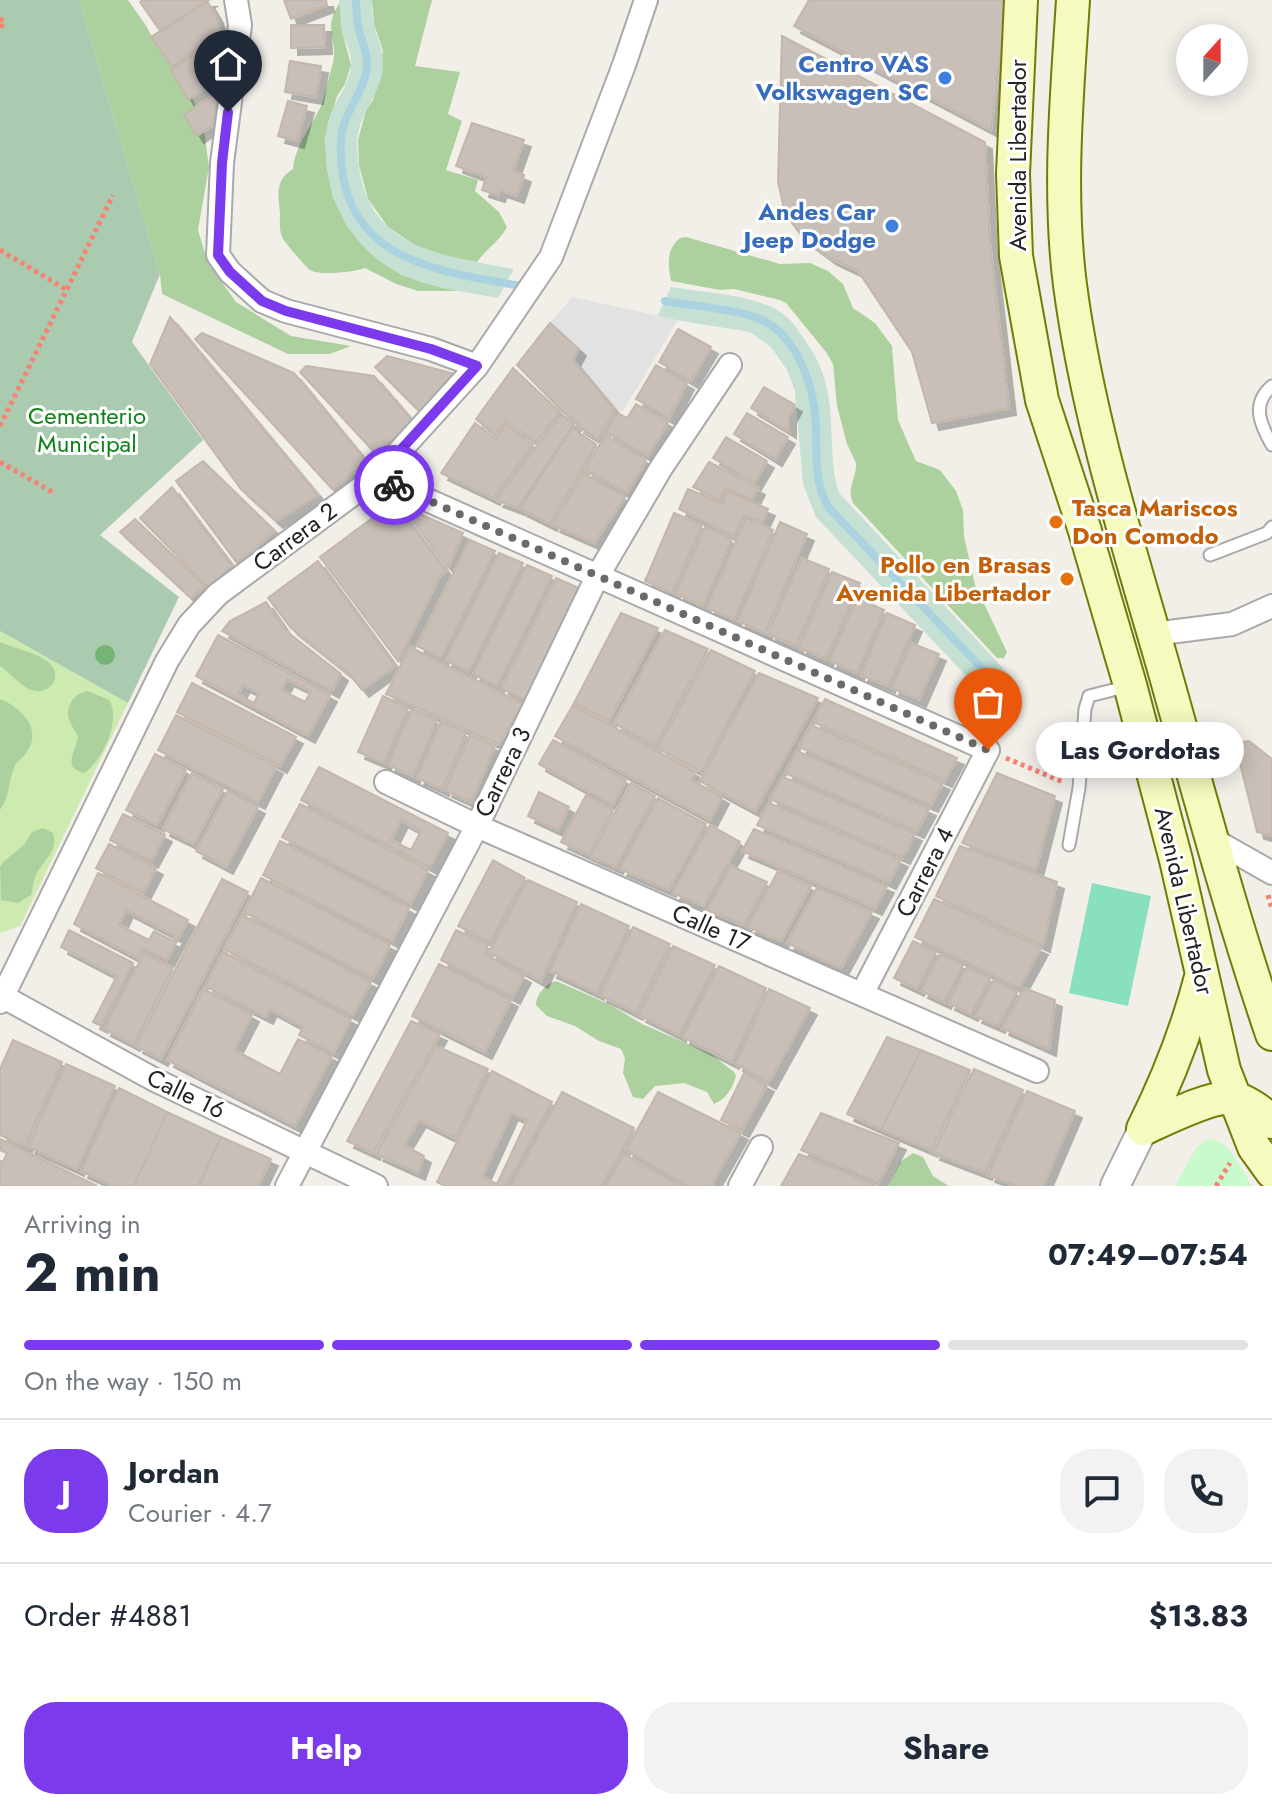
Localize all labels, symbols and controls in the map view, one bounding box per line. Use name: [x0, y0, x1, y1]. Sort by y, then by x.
north arrow: [1176, 24, 1248, 96]
map controls: [1176, 24, 1248, 96]
pin: [194, 30, 262, 112]
icon: home: [206, 42, 250, 86]
place label: Centro VAS Volkswagen SC: [755, 46, 929, 109]
street label: Avenida Libertador: [1000, 58, 1035, 251]
marker: Centro VAS Volkswagen SC: [936, 69, 954, 87]
place label: Andes Car Jeep Dodge: [740, 194, 876, 257]
marker: Andes Car Jeep Dodge: [883, 217, 901, 235]
park label: Cementerio Municipal: [28, 398, 146, 461]
courier: [354, 445, 434, 525]
icon: bike: [372, 463, 416, 507]
place label: Tasca Mariscos Don Comodo: [1072, 490, 1238, 553]
street label: Carrera 2: [245, 493, 344, 580]
marker: Tasca Mariscos Don Comodo: [1047, 513, 1065, 531]
place label: Pollo en Brasas Avenida Libertador: [835, 547, 1051, 610]
marker: Pollo en Brasas Avenida Libertador: [1058, 570, 1076, 588]
pin: [954, 668, 1022, 750]
icon: bag: [966, 680, 1010, 724]
street label: Carrera 3: [466, 721, 539, 823]
callout: Las Gordotas: [1036, 722, 1244, 778]
text: Las Gordotas: [1060, 731, 1220, 769]
street label: Avenida Libertador: [1146, 803, 1223, 999]
street label: Carrera 4: [887, 820, 962, 923]
street label: Calle 17: [667, 895, 756, 960]
street label: Calle 16: [141, 1060, 231, 1128]
text: Arriving in: [24, 1205, 141, 1243]
text: 07:49–07:54: [1048, 1233, 1248, 1276]
text: 2 min: [24, 1235, 161, 1311]
text: On the way · 150 m: [24, 1362, 242, 1400]
button: chat: [1060, 1449, 1144, 1533]
button: phone: [1164, 1449, 1248, 1533]
text: Jordan: [128, 1451, 220, 1494]
text: J: [61, 1470, 71, 1513]
text: Courier · 4.7: [128, 1494, 272, 1532]
text: Order #4881: [24, 1594, 192, 1637]
text: $13.83: [1149, 1594, 1248, 1637]
button: Help: [24, 1702, 628, 1794]
button: Share: [644, 1702, 1248, 1794]

